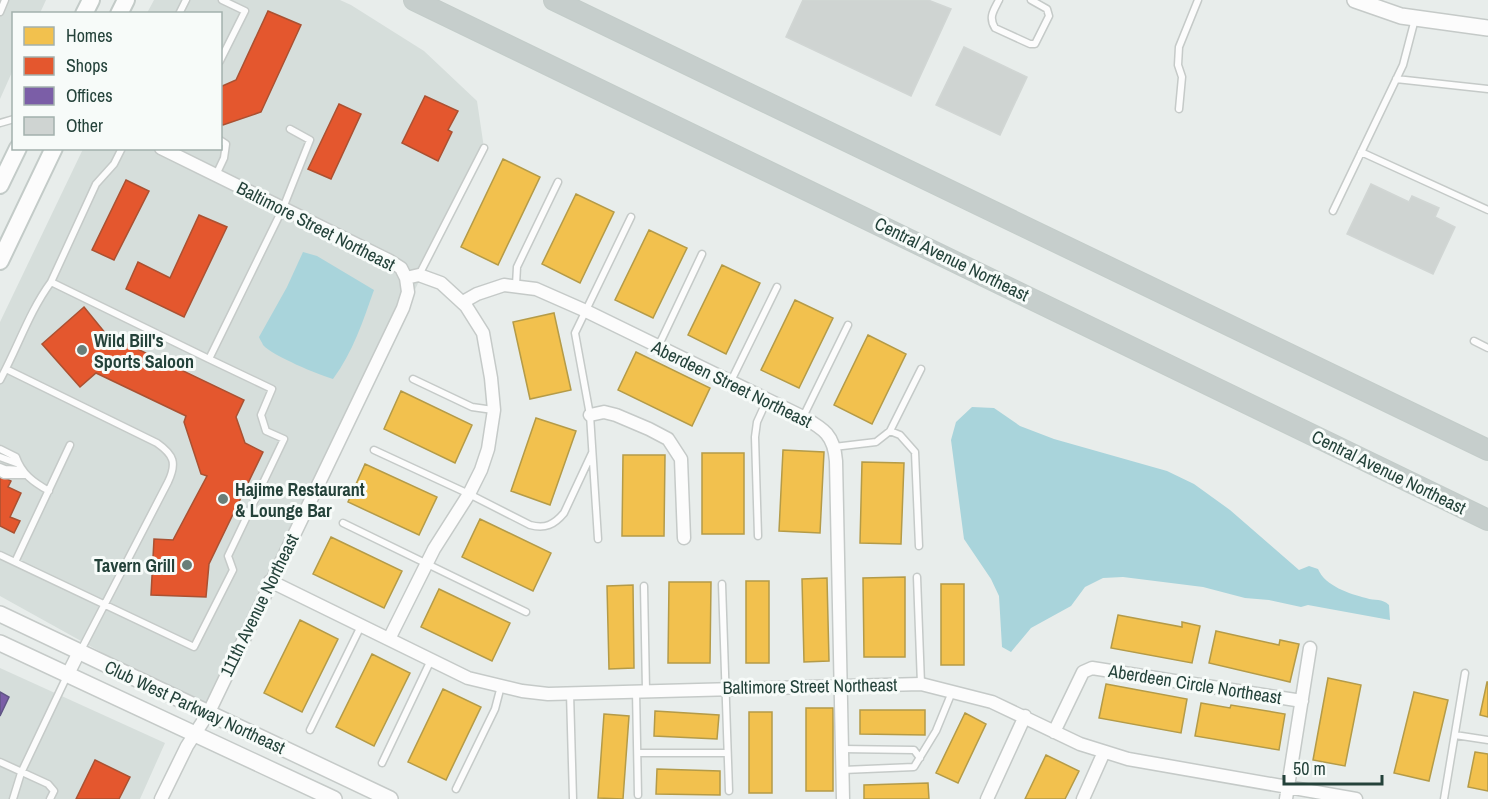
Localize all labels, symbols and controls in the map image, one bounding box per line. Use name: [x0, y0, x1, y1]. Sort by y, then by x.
legend: [12, 12, 222, 150]
text: Homes: [66, 23, 113, 48]
text: Shops: [66, 53, 108, 78]
text: Offices: [66, 83, 113, 108]
text: Other: [66, 113, 103, 138]
street label: Baltimore Street Northeast: [232, 175, 400, 277]
street label: Central Avenue Northeast: [871, 211, 1033, 307]
place label: Wild Bill's Sports Saloon: [94, 328, 194, 374]
street label: Aberdeen Street Northeast: [647, 334, 816, 434]
marker: Wild Bill's Sports Saloon: [75, 343, 89, 357]
street label: Central Avenue Northeast: [1308, 424, 1470, 520]
place label: Hajime Restaurant & Lounge Bar: [235, 477, 365, 523]
marker: Hajime Restaurant & Lounge Bar: [216, 492, 230, 506]
street label: 111th Avenue Northeast: [214, 529, 304, 681]
place label: Tavern Grill: [94, 553, 175, 578]
marker: Tavern Grill: [180, 558, 194, 572]
street label: Club West Parkway Northeast: [101, 654, 289, 760]
street label: Aberdeen Circle Northeast: [1106, 658, 1283, 710]
street label: Baltimore Street Northeast: [722, 672, 898, 700]
scale bar: [1284, 748, 1382, 786]
text: 50 m: [1293, 756, 1326, 781]

